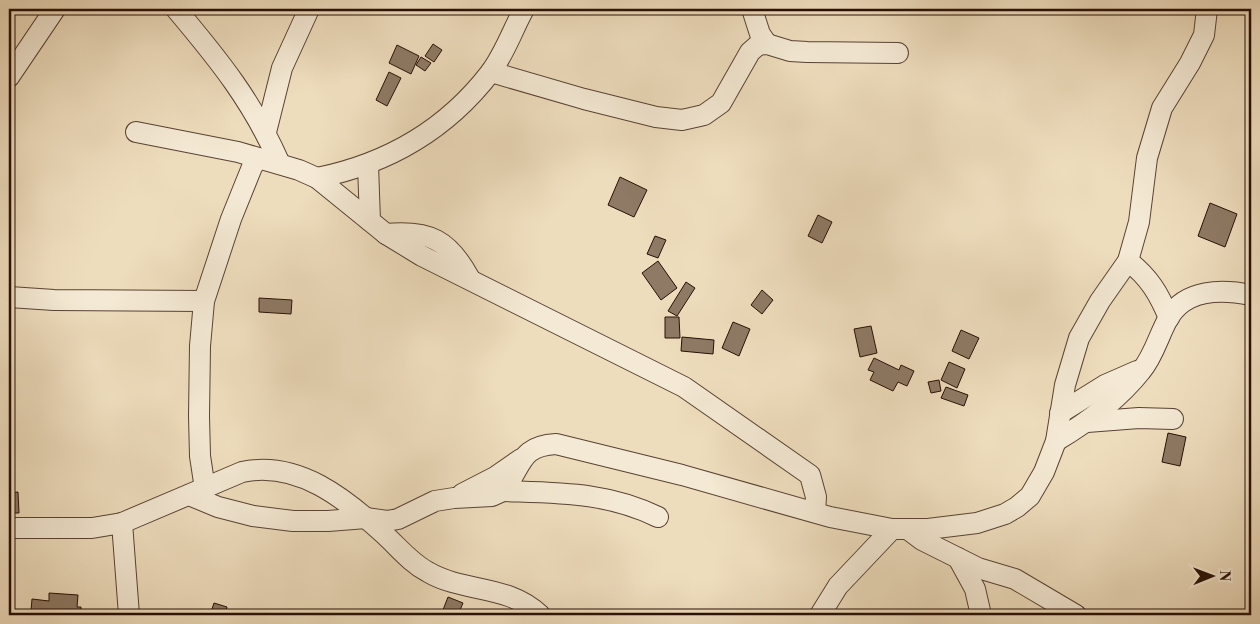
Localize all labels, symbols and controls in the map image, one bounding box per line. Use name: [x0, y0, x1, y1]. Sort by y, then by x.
north arrow: [1188, 552, 1238, 602]
text: N: [1215, 570, 1233, 581]

